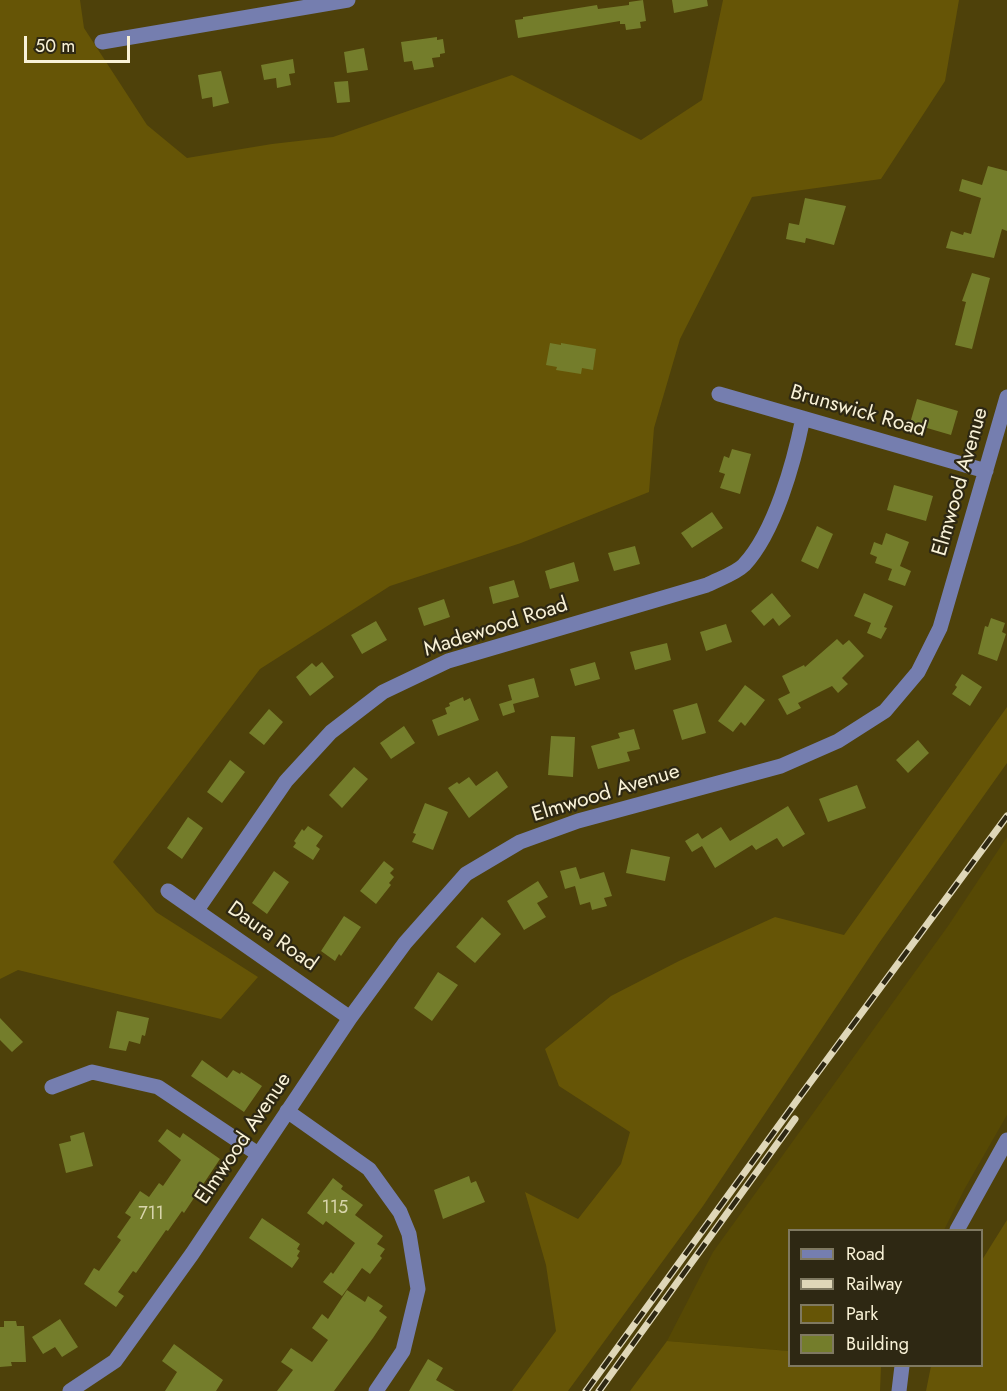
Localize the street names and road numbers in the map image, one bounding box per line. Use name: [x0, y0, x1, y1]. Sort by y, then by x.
street label: Brunswick Road: [787, 381, 929, 443]
street label: Elmwood Avenue: [928, 405, 994, 559]
street label: Madewood Road: [421, 593, 571, 663]
street label: Elmwood Avenue: [529, 760, 683, 828]
street label: Daura Road: [222, 897, 322, 977]
street label: Elmwood Avenue: [191, 1068, 297, 1210]

